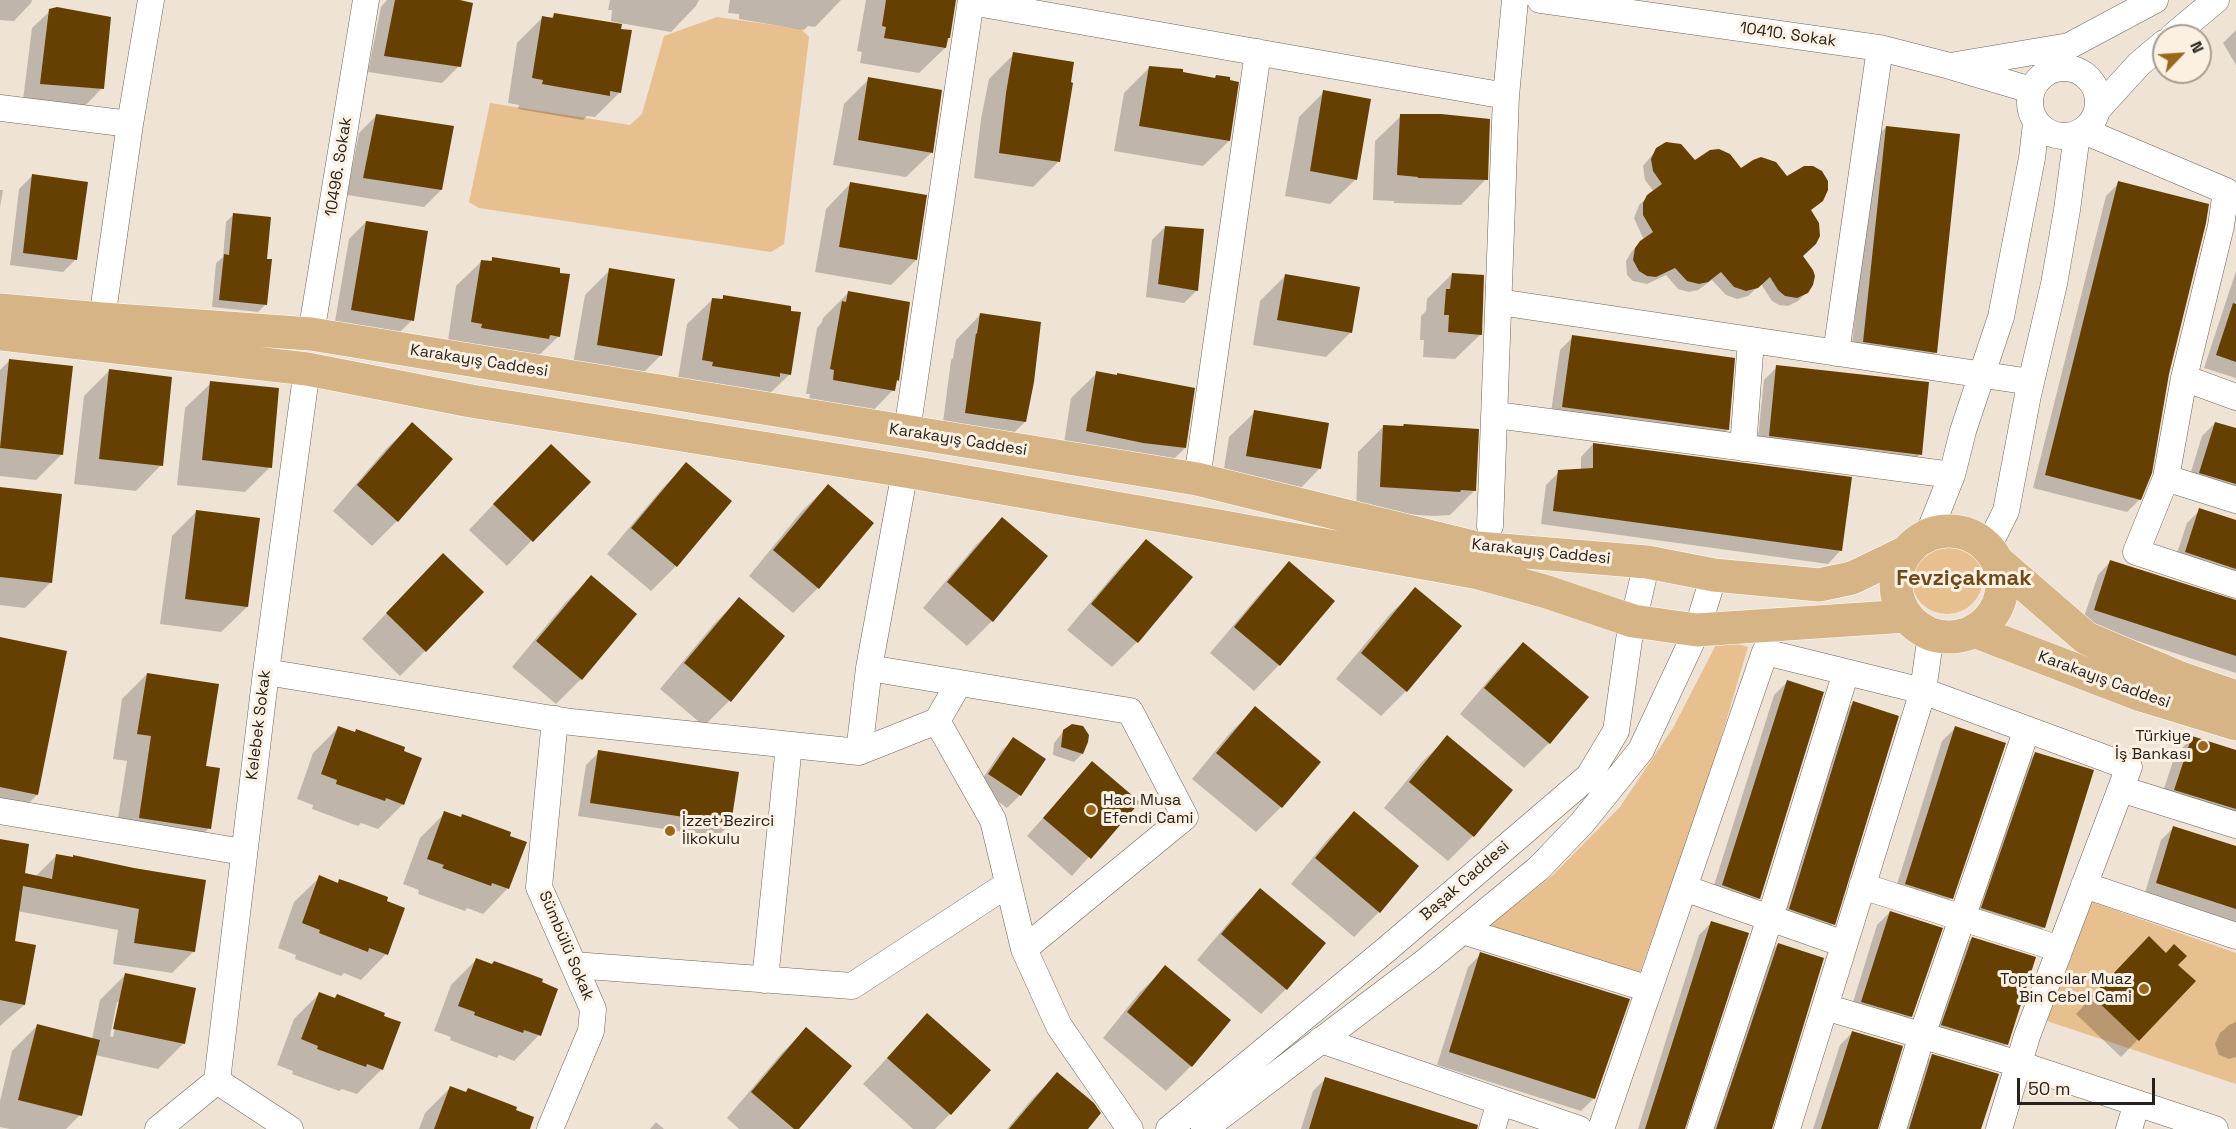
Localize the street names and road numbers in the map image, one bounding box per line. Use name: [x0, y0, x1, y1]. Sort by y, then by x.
street label: 10410. Sokak: [1738, 19, 1838, 51]
street label: 10496. Sokak: [322, 116, 356, 218]
street label: Karakayış Caddesi: [409, 341, 549, 381]
street label: Karakayış Caddesi: [888, 420, 1028, 460]
street label: Karakayış Caddesi: [1471, 535, 1611, 569]
street label: Karakayış Caddesi: [2035, 647, 2173, 713]
street label: Kelebek Sokak: [243, 669, 275, 781]
street label: Başak Caddesi: [1417, 837, 1513, 925]
street label: Sümbülü Sokak: [534, 888, 598, 1004]

